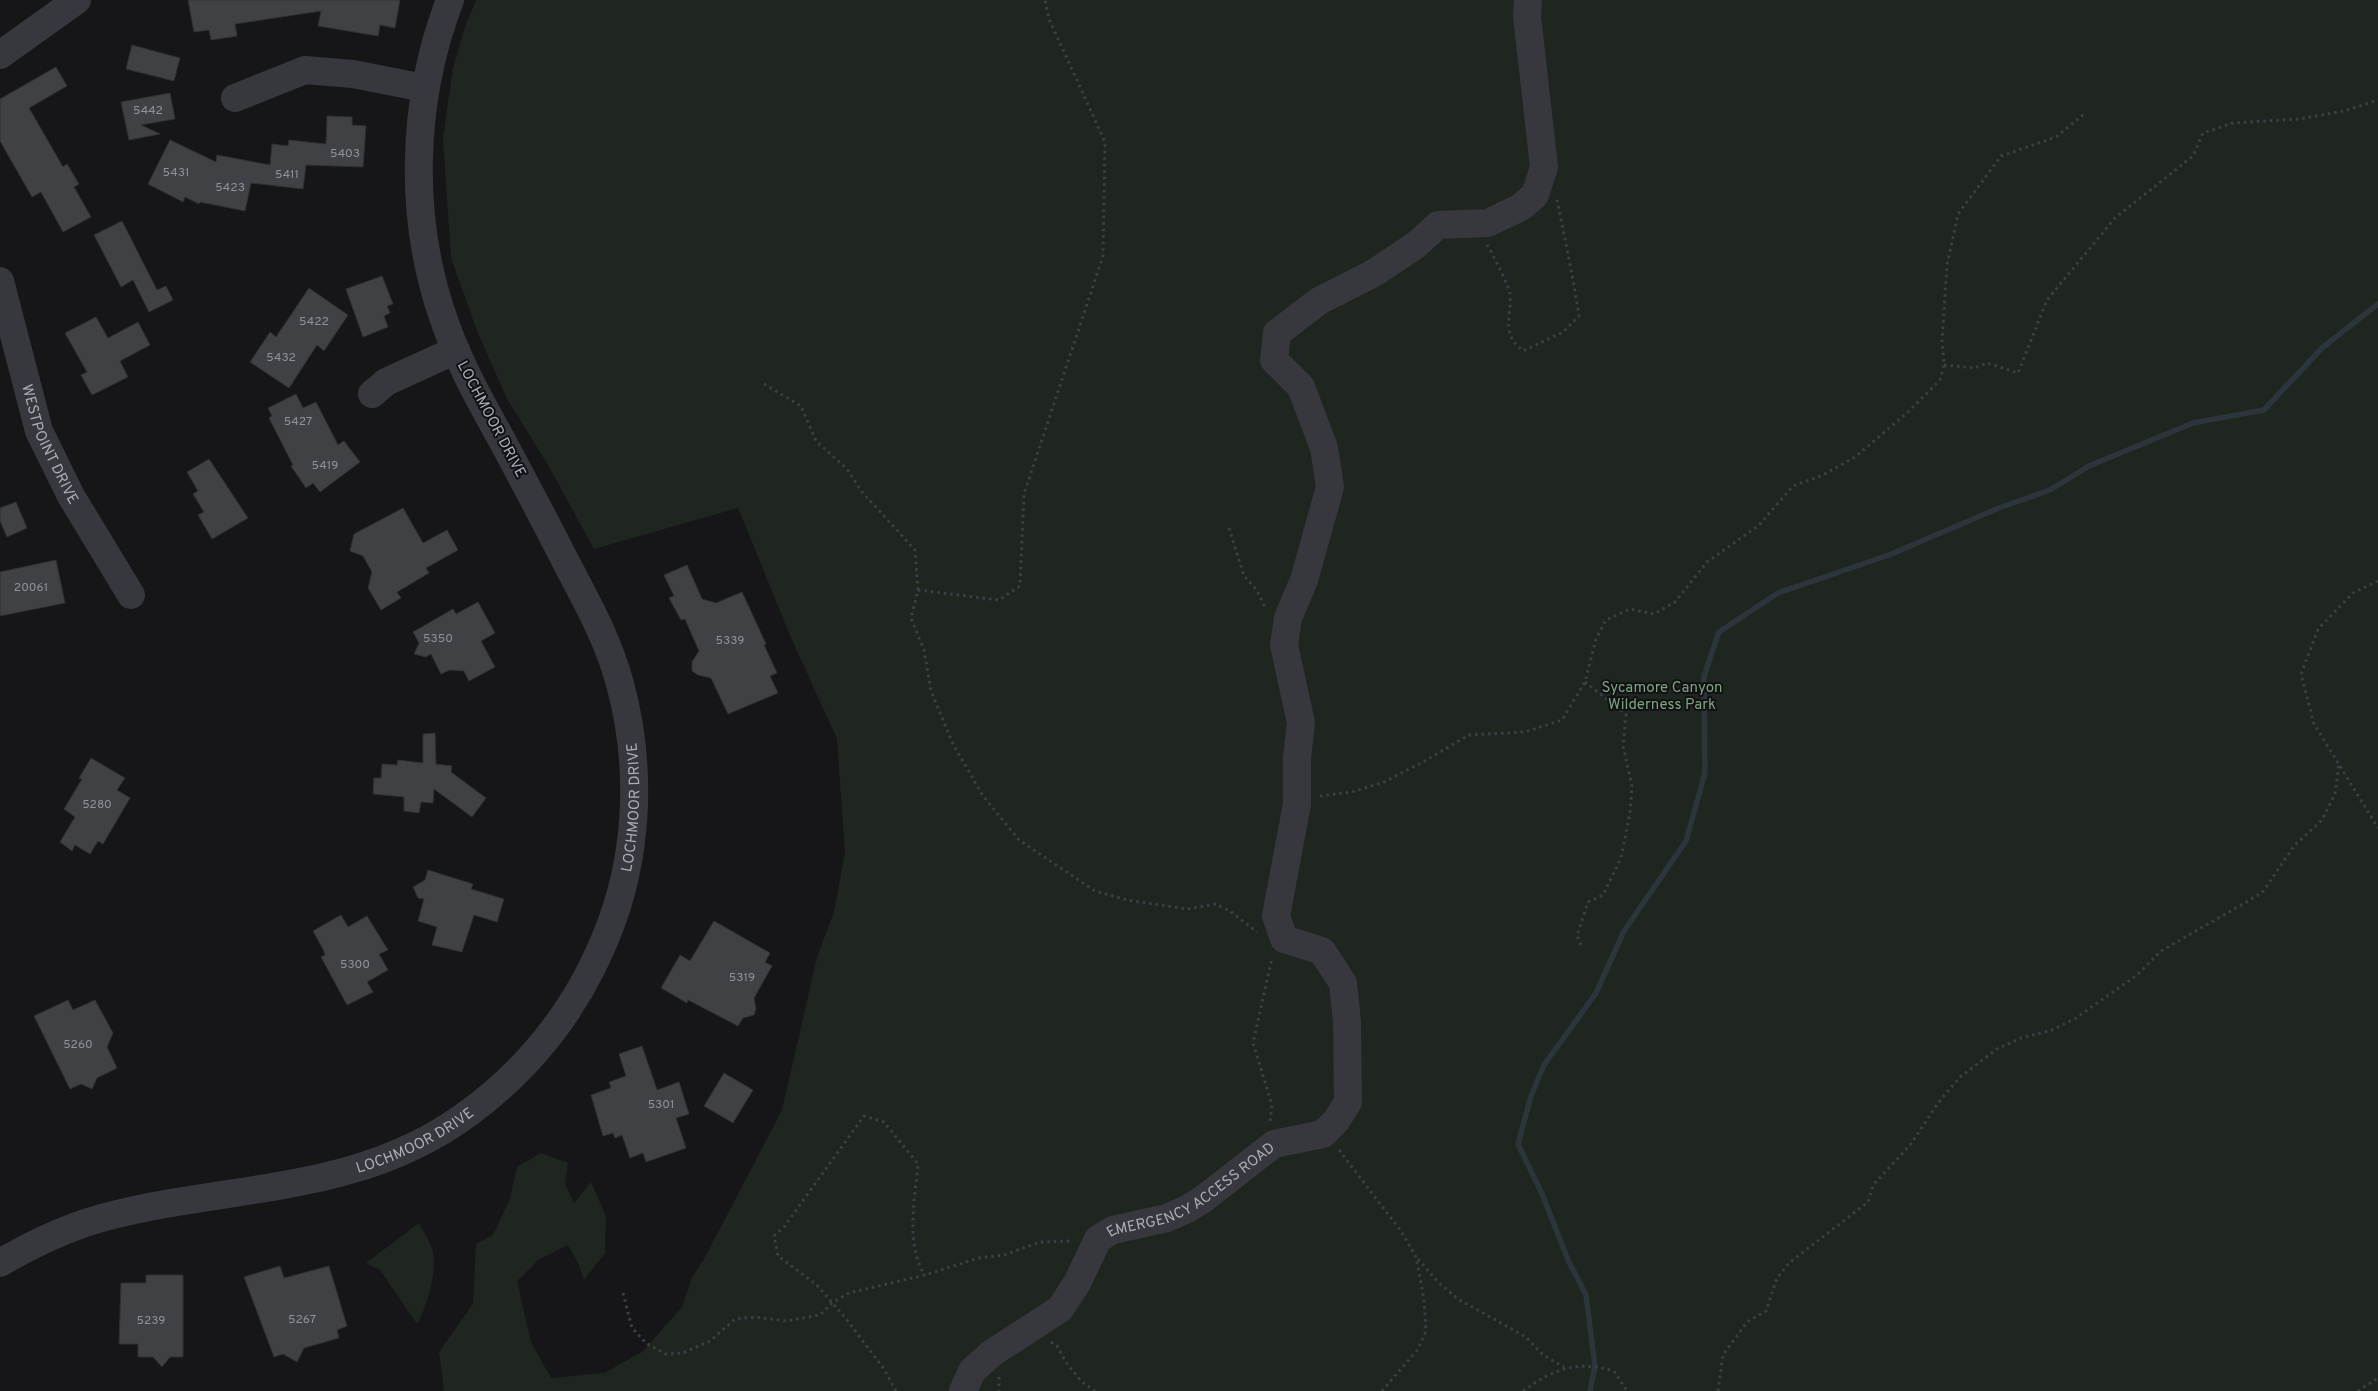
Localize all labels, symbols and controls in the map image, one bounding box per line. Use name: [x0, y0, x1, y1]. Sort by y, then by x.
house number: 5442: [133, 103, 163, 119]
house number: 5403: [330, 146, 360, 162]
house number: 5431: [163, 165, 189, 181]
house number: 5411: [275, 167, 299, 183]
house number: 5423: [215, 180, 245, 196]
house number: 5422: [299, 314, 329, 330]
house number: 5432: [266, 350, 296, 366]
street label: LOCHMOOR DRIVE: [452, 358, 529, 481]
street label: WESTPOINT DRIVE: [16, 382, 82, 508]
house number: 5427: [284, 414, 312, 430]
house number: 5419: [312, 458, 338, 474]
house number: 20061: [14, 580, 48, 596]
house number: 5350: [423, 631, 453, 647]
house number: 5339: [716, 633, 744, 649]
park label: Sycamore Canyon Wilderness Park: [1601, 679, 1723, 715]
street label: LOCHMOOR DRIVE: [618, 742, 645, 874]
house number: 5280: [82, 797, 112, 813]
house number: 5300: [340, 957, 370, 973]
house number: 5319: [729, 970, 755, 986]
house number: 5260: [63, 1037, 93, 1053]
house number: 5301: [648, 1097, 674, 1113]
street label: LOCHMOOR DRIVE: [354, 1104, 478, 1179]
street label: EMERGENCY ACCESS ROAD: [1103, 1139, 1279, 1243]
house number: 5267: [288, 1312, 316, 1328]
house number: 5239: [137, 1313, 165, 1329]

